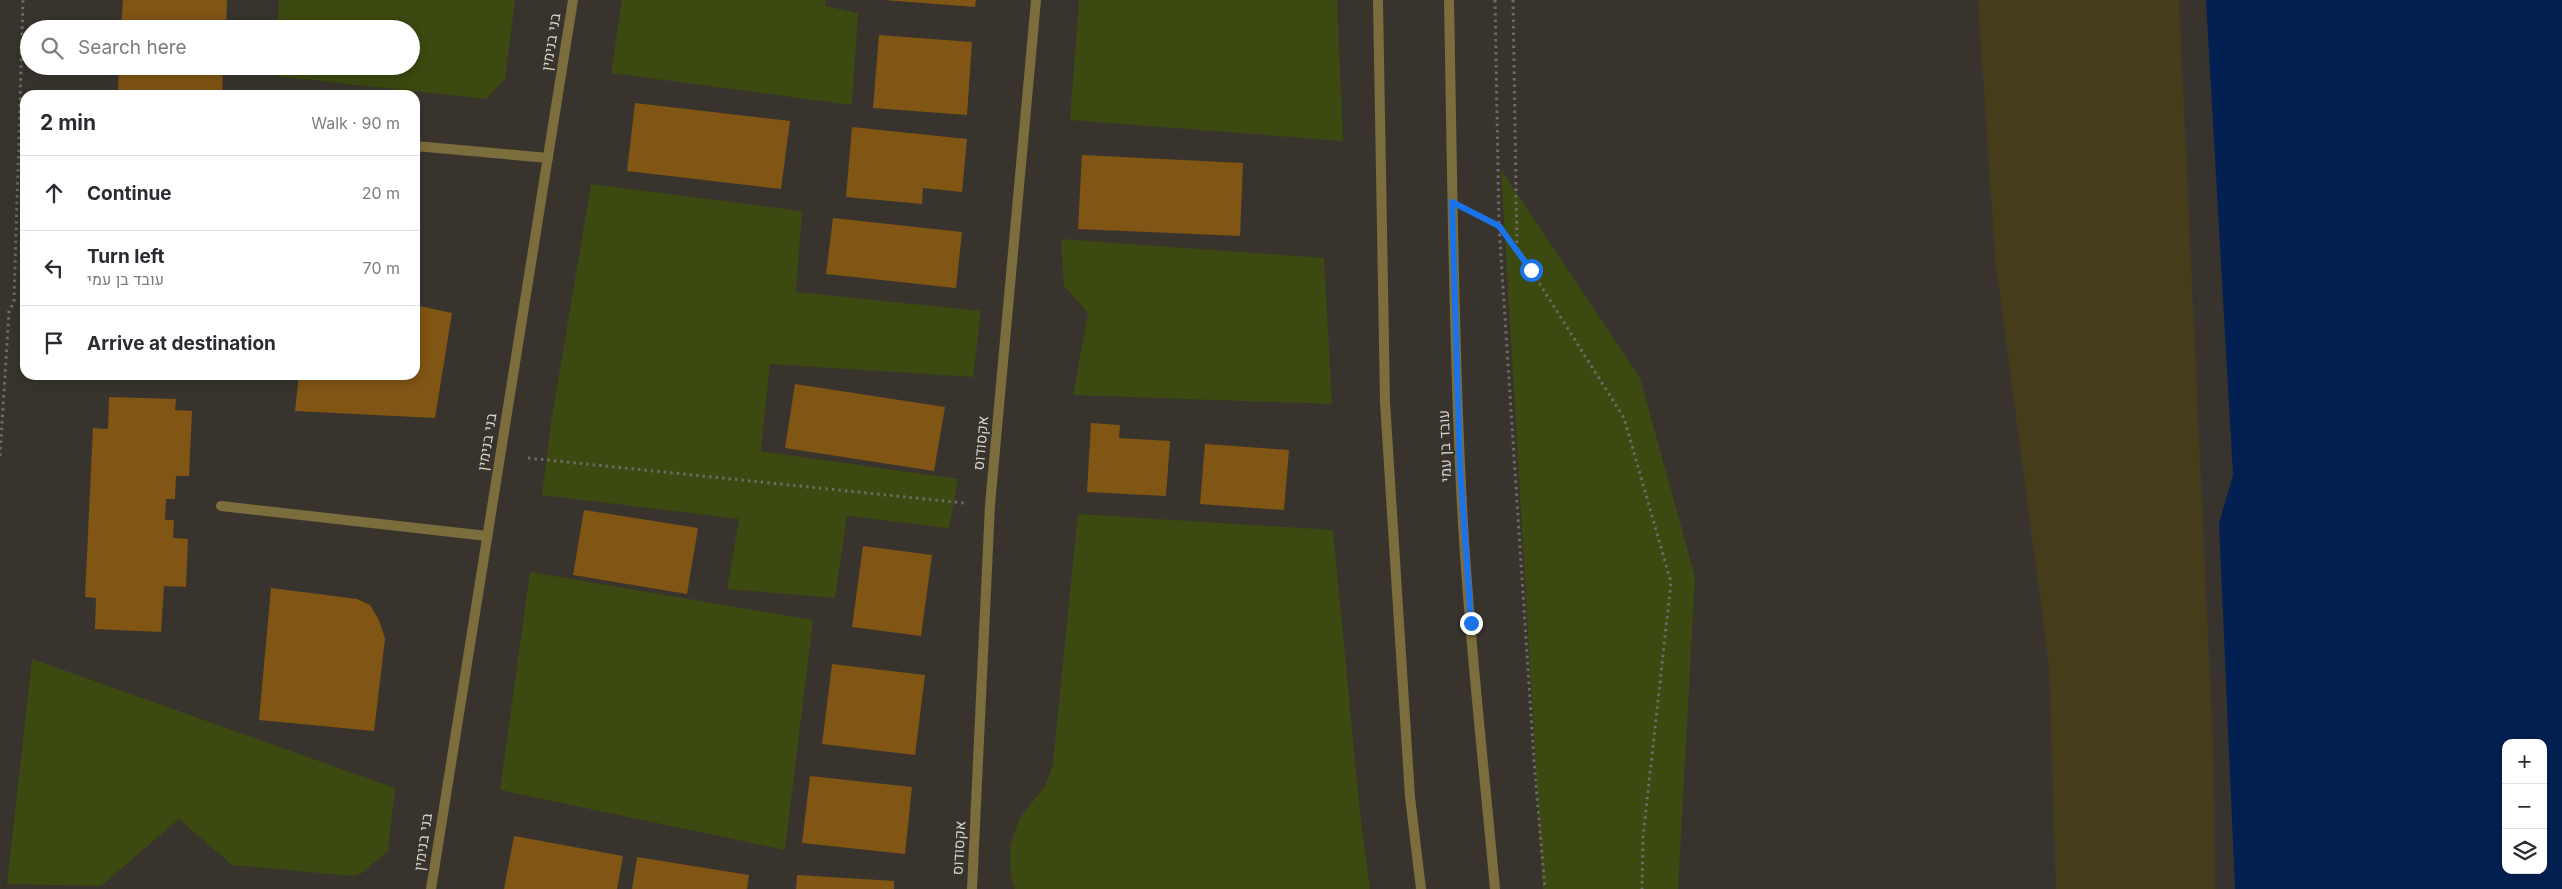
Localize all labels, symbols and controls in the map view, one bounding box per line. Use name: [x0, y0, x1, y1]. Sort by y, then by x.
street label: בני בנימין: [537, 12, 564, 72]
search box: [20, 20, 420, 75]
icon: search: [38, 34, 66, 62]
text: Search here: [78, 36, 187, 59]
text: 2 min: [40, 110, 96, 135]
text: Walk · 90 m: [311, 113, 400, 133]
icon: ahead: [40, 179, 68, 207]
text: Continue: [87, 182, 172, 205]
text: 20 m: [362, 183, 400, 203]
text: Turn left: [87, 245, 165, 268]
icon: left: [40, 254, 68, 282]
text: 70 m: [363, 258, 400, 278]
route start: [1520, 259, 1543, 282]
text: עובד בן עמי: [87, 269, 164, 289]
icon: arrive: [40, 329, 68, 357]
text: Arrive at destination: [87, 332, 276, 355]
street label: עובד בן עמי: [1434, 410, 1455, 482]
street label: בני בנימין: [473, 412, 500, 472]
street label: אקסודוס: [969, 415, 992, 471]
route end: [1460, 612, 1483, 635]
map controls: [2502, 739, 2547, 874]
button: +: [2502, 739, 2547, 784]
button: −: [2502, 784, 2547, 829]
street label: בני בנימין: [409, 812, 436, 872]
street label: אקסודוס: [948, 820, 969, 876]
button: layers: [2502, 829, 2547, 874]

